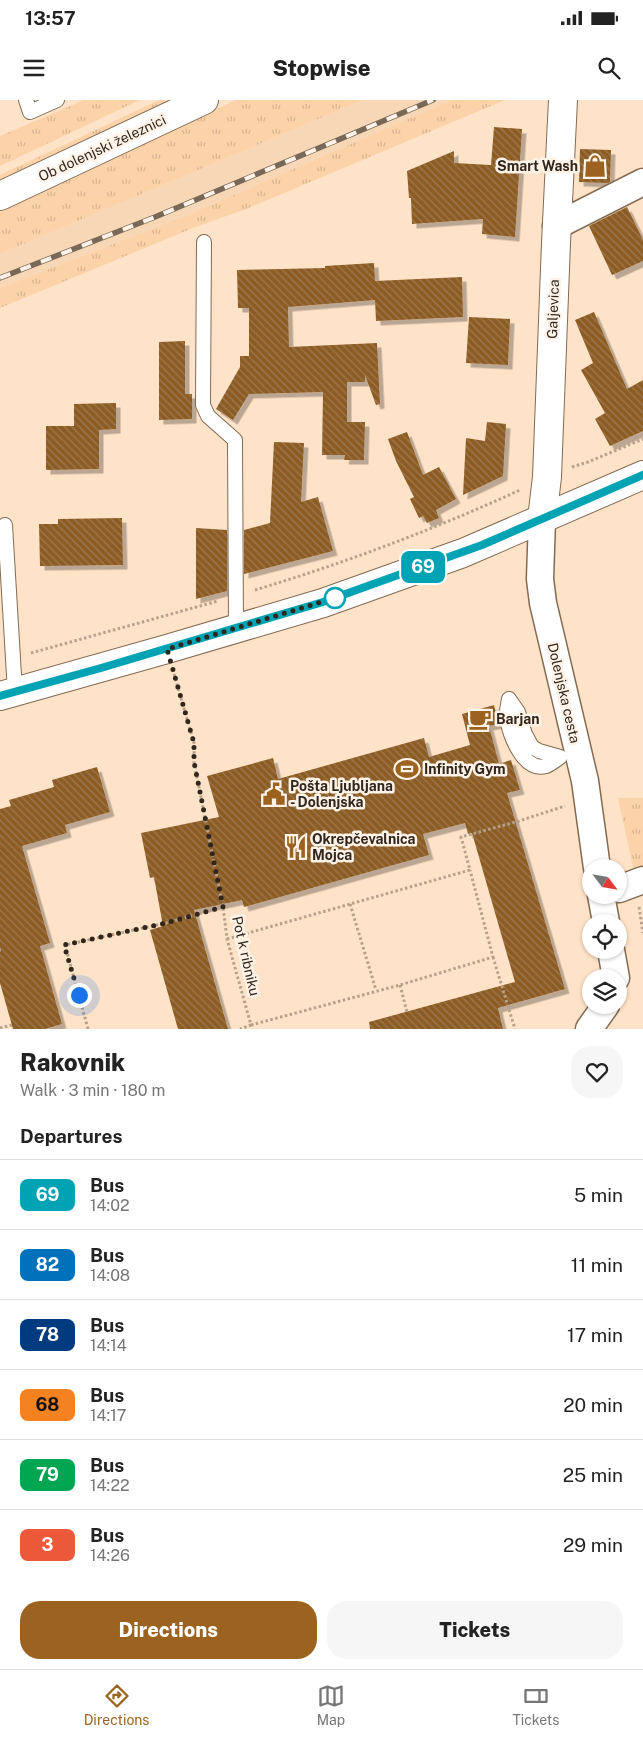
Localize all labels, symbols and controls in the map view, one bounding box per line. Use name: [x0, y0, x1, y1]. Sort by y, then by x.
text: 13:57: [25, 7, 76, 29]
icon: menu: [20, 54, 48, 82]
icon: search: [595, 54, 623, 82]
text: Stopwise: [272, 55, 371, 81]
street label: Ob dolenjski železnici: [36, 111, 168, 185]
shop icon: Smart Wash: [582, 153, 608, 179]
place label: Smart Wash: [497, 158, 578, 174]
street label: Galjevica: [544, 279, 562, 339]
line badge: 69: [400, 551, 446, 583]
text: 69: [411, 556, 435, 577]
unlabelled marker: [324, 587, 346, 609]
street label: Dolenjska cesta: [545, 641, 583, 745]
cafe icon: Barjan: [467, 706, 493, 732]
place label: Barjan: [496, 711, 540, 727]
sports icon: Infinity Gym: [394, 756, 420, 782]
place label: Infinity Gym: [424, 761, 506, 777]
place label: Pošta Ljubljana - Dolenjska: [290, 778, 393, 810]
public building icon: Pošta Ljubljana - Dolenjska: [261, 781, 287, 807]
place label: Okrepčevalnica Mojca: [312, 831, 416, 863]
restaurant icon: Okrepčevalnica Mojca: [283, 834, 309, 860]
north arrow: [582, 859, 628, 904]
map controls: [582, 859, 627, 1014]
button: locate: [582, 914, 627, 959]
street label: Pot k ribniku: [229, 915, 263, 997]
button: layers: [582, 969, 627, 1014]
your location: [67, 983, 92, 1008]
button: heart: [571, 1046, 623, 1098]
text: Rakovnik: [20, 1048, 125, 1076]
text: Walk · 3 min · 180 m: [20, 1081, 165, 1100]
text: Departures: [20, 1125, 123, 1147]
text: Bus: [90, 1174, 124, 1196]
text: 69: [36, 1184, 59, 1205]
text: 5 min: [574, 1184, 623, 1206]
text: 14:02: [90, 1196, 130, 1215]
text: Bus: [90, 1244, 124, 1266]
text: 82: [36, 1254, 59, 1275]
text: 11 min: [571, 1254, 623, 1276]
text: 14:08: [90, 1266, 130, 1285]
text: Bus: [90, 1314, 124, 1336]
text: 78: [36, 1324, 59, 1345]
text: 17 min: [567, 1324, 623, 1346]
text: 14:14: [90, 1336, 127, 1355]
text: Bus: [90, 1384, 124, 1406]
text: 68: [36, 1394, 59, 1415]
text: 20 min: [563, 1394, 623, 1416]
text: 14:17: [90, 1406, 126, 1425]
text: Bus: [90, 1454, 124, 1476]
text: 79: [36, 1464, 59, 1485]
text: 25 min: [563, 1464, 623, 1486]
text: 14:22: [90, 1476, 130, 1495]
text: Bus: [90, 1524, 124, 1546]
text: 3: [42, 1534, 53, 1555]
text: 29 min: [563, 1534, 623, 1556]
text: 14:26: [90, 1546, 130, 1565]
button: Directions: [20, 1601, 317, 1659]
button: Tickets: [327, 1601, 623, 1659]
tab: Directions: [84, 1682, 149, 1728]
tab: Map: [317, 1682, 345, 1728]
tab: Tickets: [512, 1682, 559, 1728]

